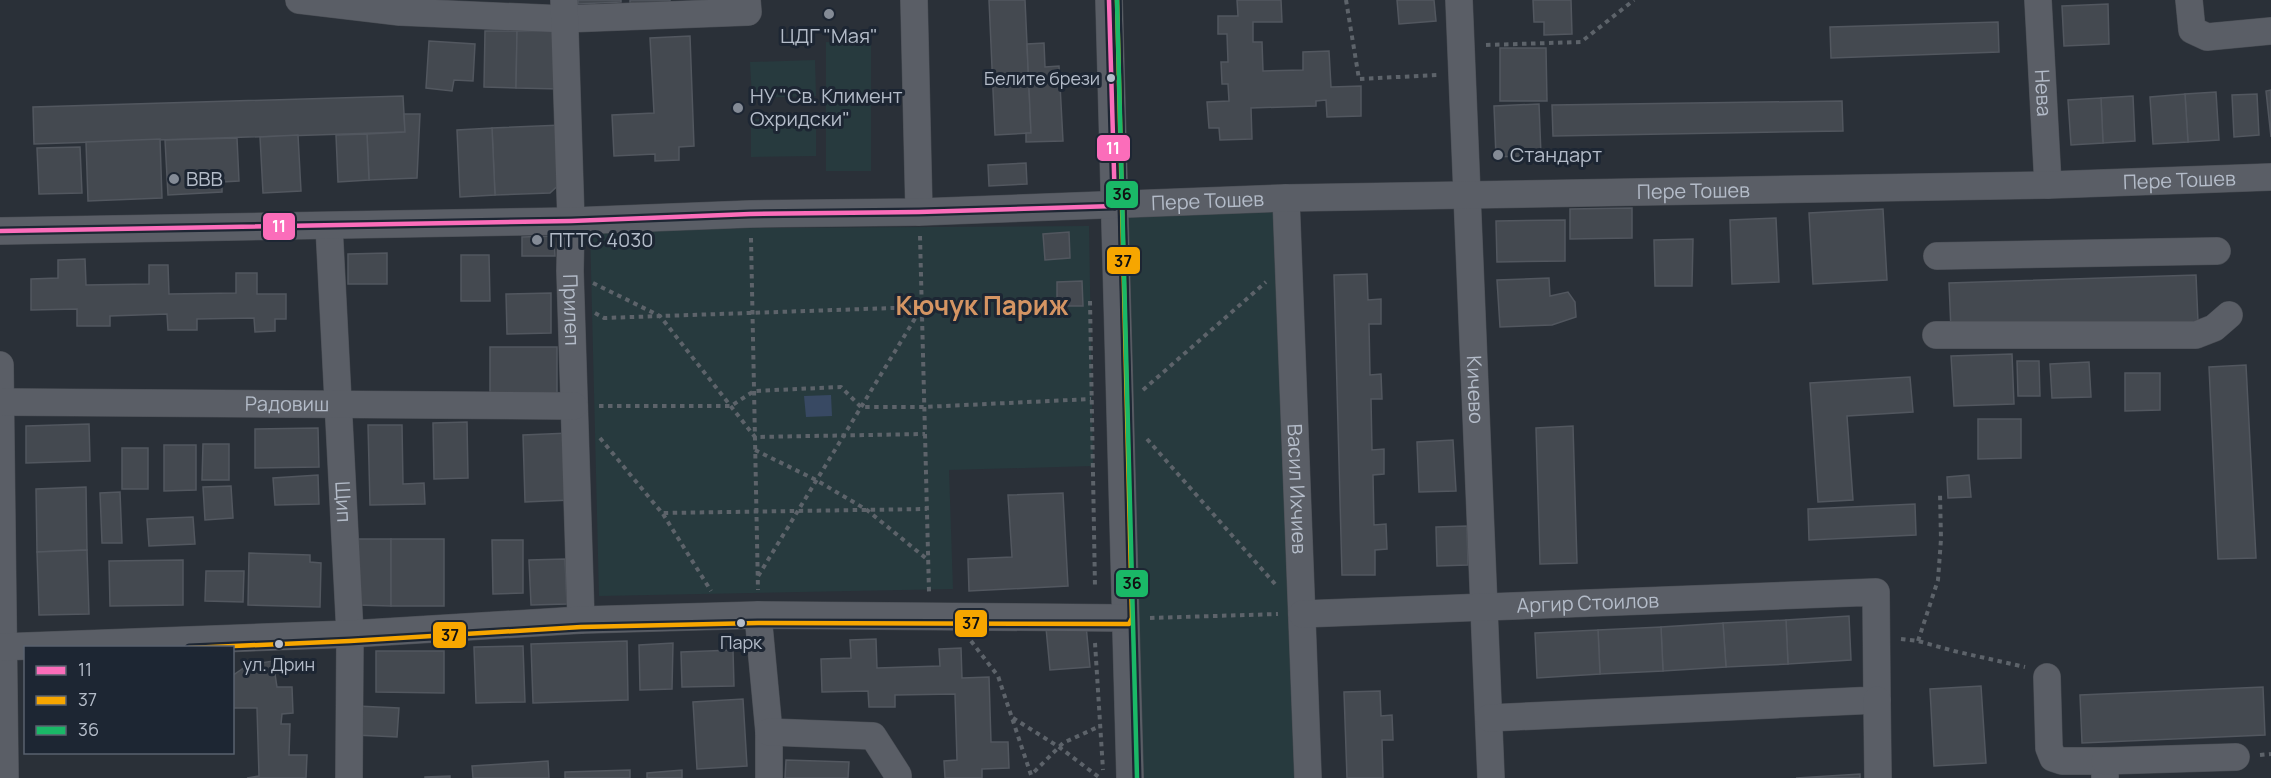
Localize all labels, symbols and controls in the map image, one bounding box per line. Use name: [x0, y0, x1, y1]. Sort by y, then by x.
marker: ЦДГ "Мая": [822, 7, 836, 21]
place label: ЦДГ "Мая": [780, 22, 878, 49]
place label: Белите брези: [984, 66, 1100, 90]
street label: Нева: [2029, 69, 2058, 117]
marker: Белите брези: [1105, 72, 1117, 84]
place label: НУ "Св. Климент Охридски": [750, 82, 903, 132]
marker: НУ "Св. Климент Охридски": [731, 101, 745, 115]
line badge: 11: [1096, 134, 1131, 162]
text: 11: [1106, 137, 1120, 159]
place label: Стандарт: [1510, 141, 1602, 168]
marker: Стандарт: [1491, 148, 1505, 162]
street label: Пере Тошев: [2122, 164, 2236, 195]
place label: BBB: [186, 165, 223, 192]
marker: BBB: [167, 172, 181, 186]
street label: Пере Тошев: [1637, 176, 1750, 205]
line badge: 36: [1105, 180, 1139, 209]
text: 36: [1112, 183, 1132, 205]
street label: Пере Тошев: [1151, 185, 1265, 216]
line badge: 11: [262, 212, 296, 241]
text: 11: [272, 215, 286, 237]
place label: ПТТС 4030: [549, 226, 653, 253]
marker: ПТТС 4030: [530, 233, 544, 247]
line badge: 37: [1106, 246, 1141, 275]
text: 37: [1114, 250, 1132, 272]
street label: Прилеп: [557, 274, 586, 346]
district label: Кючук Париж: [895, 287, 1069, 323]
street label: Кичево: [1461, 355, 1490, 425]
street label: Радовиш: [245, 390, 329, 417]
street label: Васил Ихчиев: [1282, 423, 1314, 555]
street label: Щип: [329, 480, 358, 523]
line badge: 36: [1115, 569, 1149, 598]
text: 36: [1122, 572, 1142, 594]
street label: Аргир Стоилов: [1516, 586, 1660, 619]
line badge: 37: [954, 609, 988, 638]
text: 37: [962, 612, 980, 634]
marker: Парк: [735, 617, 747, 629]
line badge: 37: [432, 621, 467, 649]
text: 37: [441, 624, 459, 646]
place label: Парк: [720, 630, 763, 654]
marker: ул. Дрин: [273, 638, 285, 650]
legend: [24, 646, 234, 754]
place label: ул. Дрин: [243, 652, 315, 676]
text: 11: [78, 657, 92, 681]
text: 37: [78, 687, 97, 711]
text: 36: [78, 717, 99, 741]

